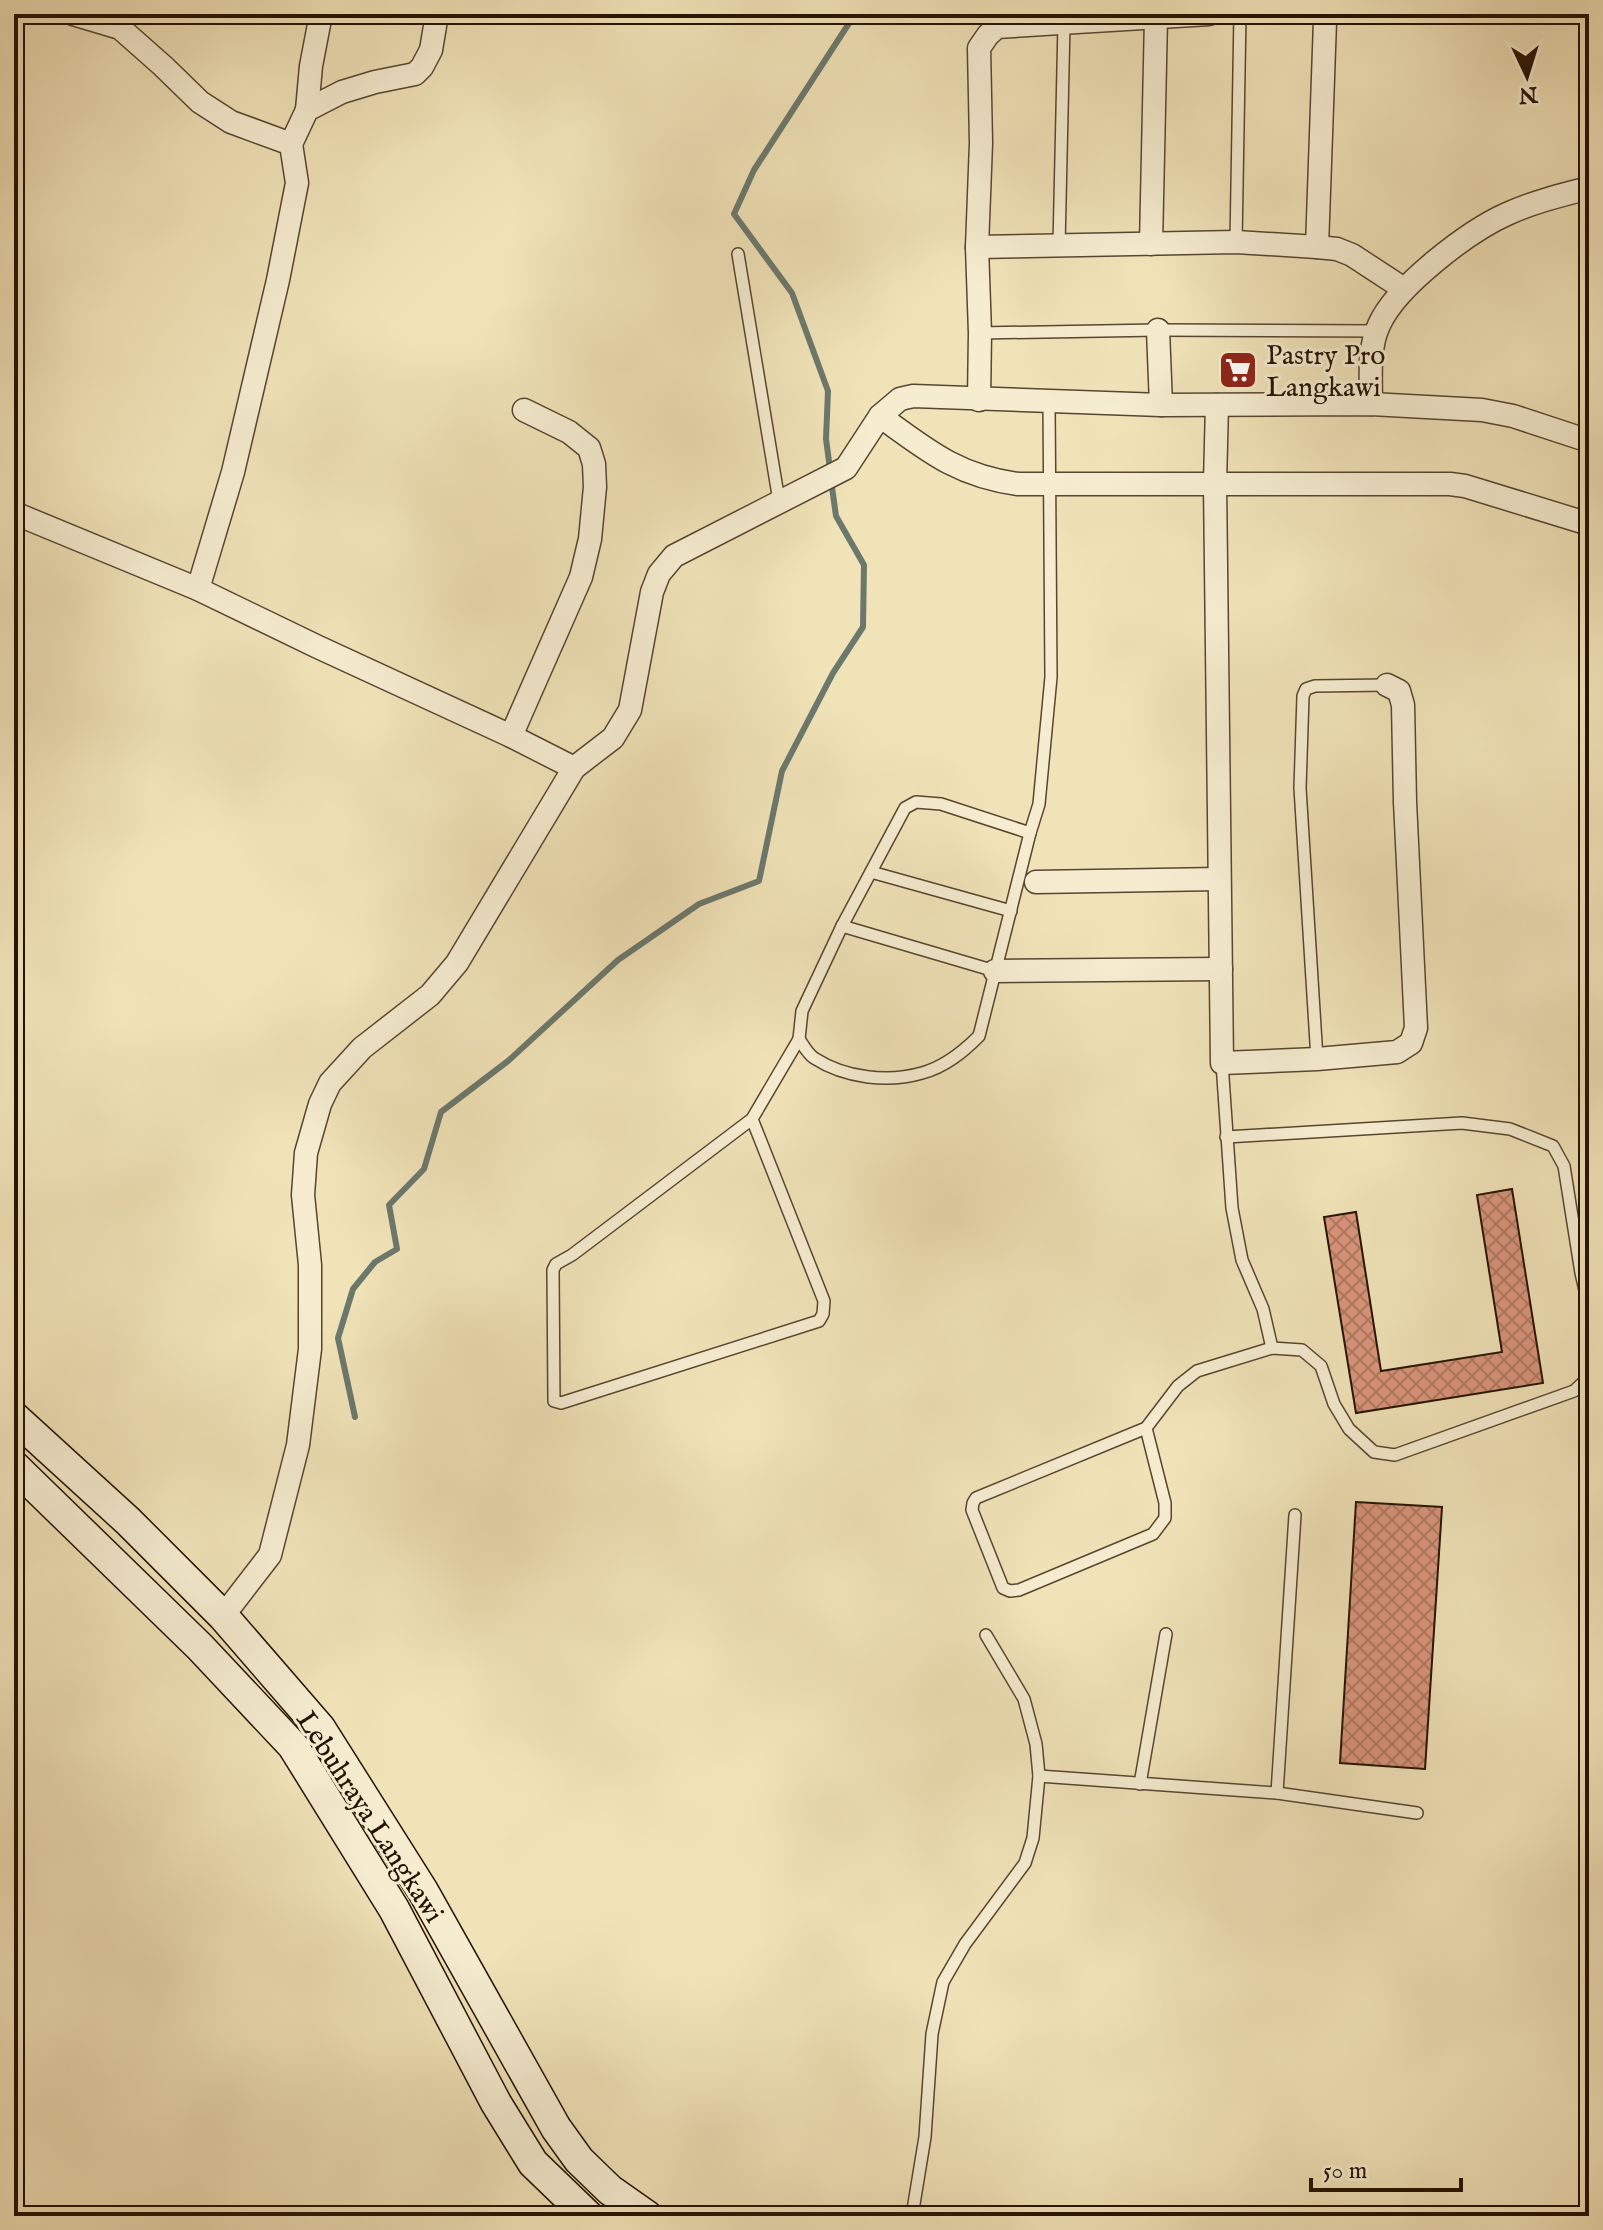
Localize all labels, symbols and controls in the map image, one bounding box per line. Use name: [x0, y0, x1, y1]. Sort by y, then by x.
north arrow: [1487, 36, 1567, 116]
text: N: [1518, 79, 1540, 109]
place label: Pastry Pro Langkawi: [1266, 339, 1385, 406]
supermarket icon: Pastry Pro Langkawi: [1217, 349, 1259, 391]
street label: Lebuhraya Langkawi: [287, 1705, 451, 1930]
scale bar: [1311, 2142, 1461, 2192]
text: 50 m: [1323, 2156, 1367, 2187]

